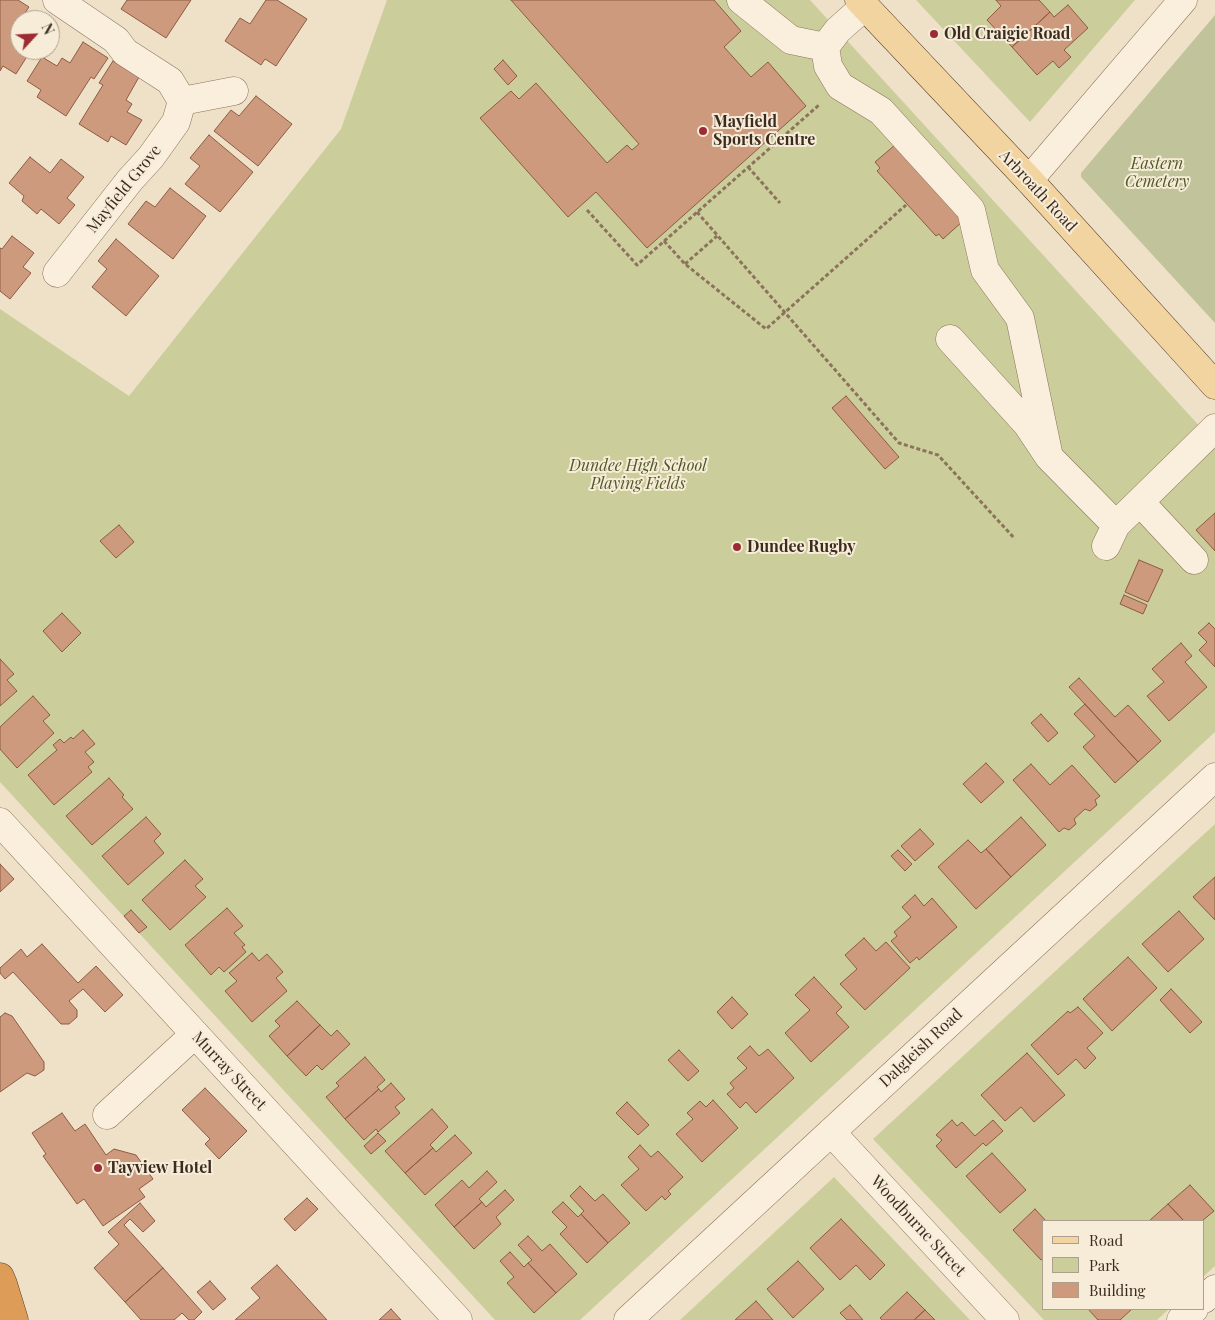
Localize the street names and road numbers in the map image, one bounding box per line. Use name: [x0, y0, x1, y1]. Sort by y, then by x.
street label: Mayfield Grove: [83, 141, 165, 237]
street label: Arbroath Road: [995, 146, 1081, 236]
street label: Dalgleish Road: [875, 1005, 967, 1091]
street label: Murray Street: [188, 1028, 270, 1114]
street label: Woodburne Street: [867, 1172, 969, 1280]

